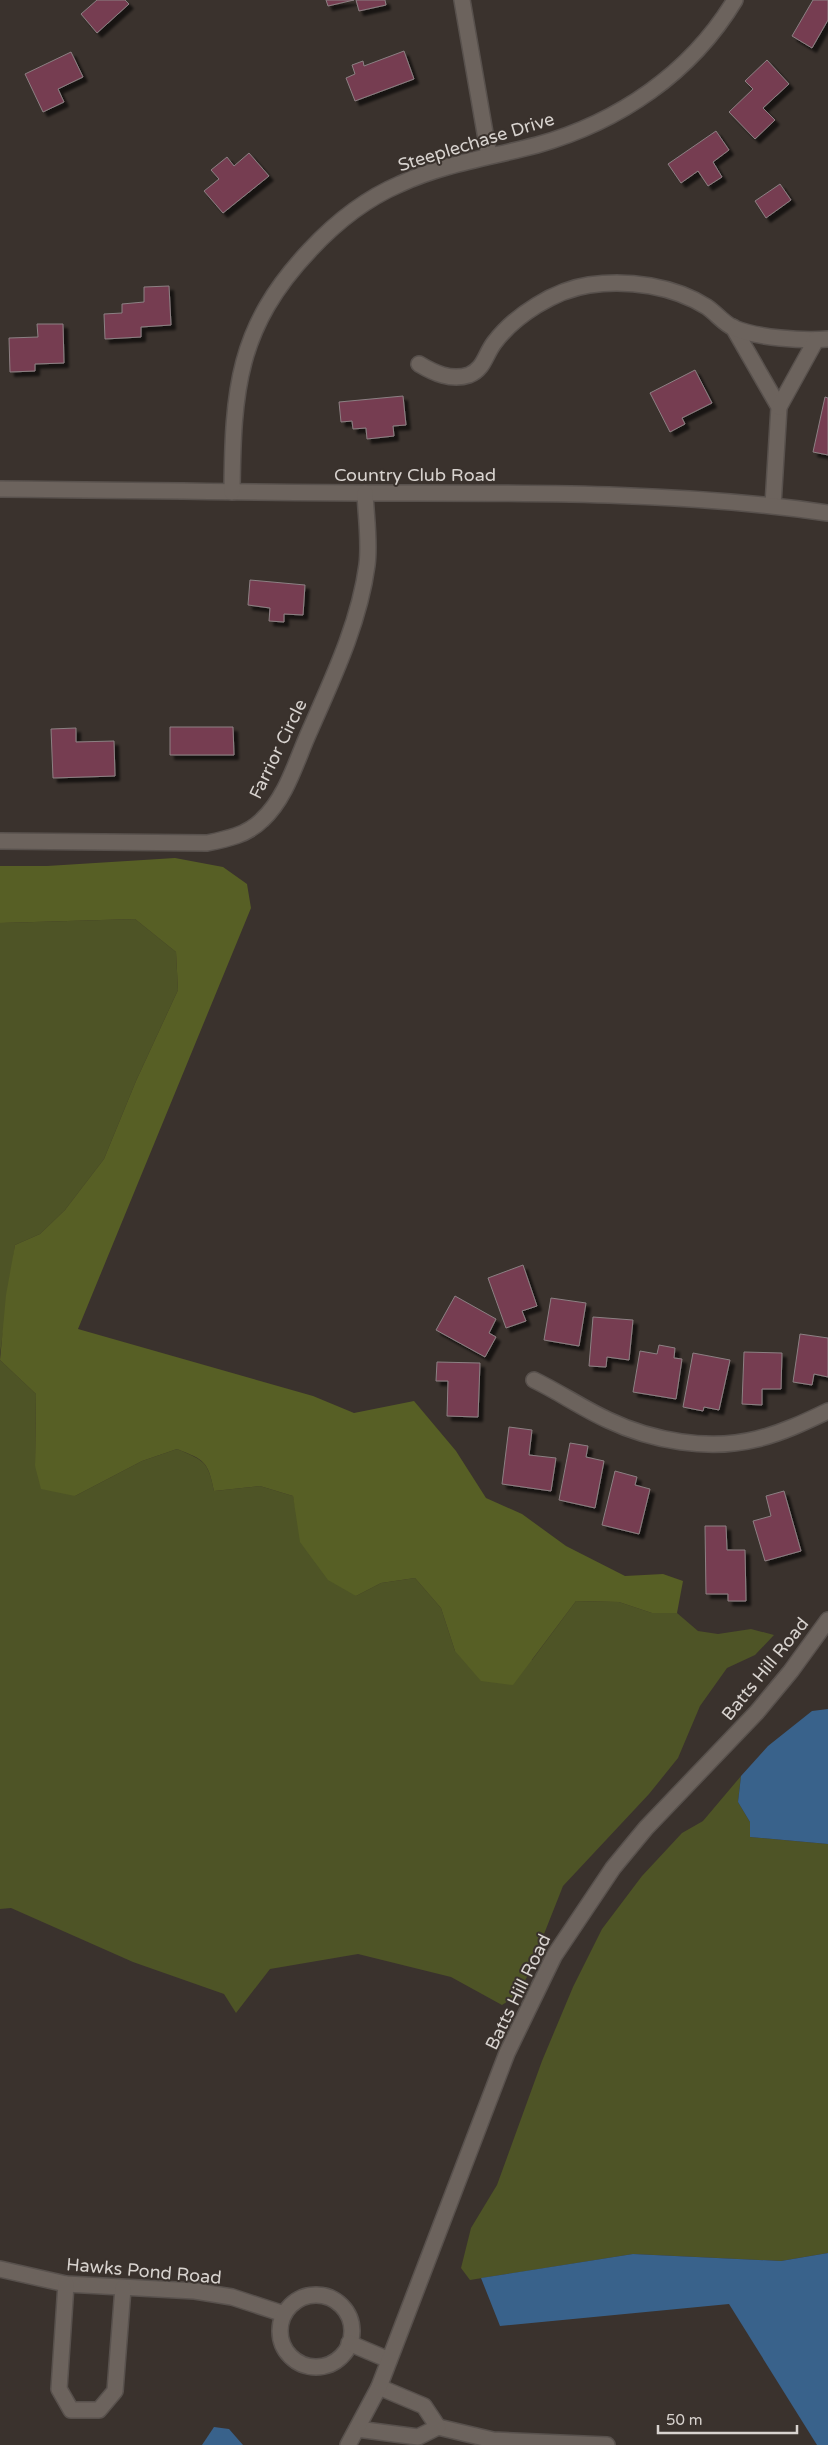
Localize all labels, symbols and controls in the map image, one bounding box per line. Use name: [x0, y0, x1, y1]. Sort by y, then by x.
street label: Steeplechase Drive: [395, 108, 557, 176]
street label: Country Club Road: [334, 464, 496, 486]
street label: Farrior Circle: [244, 695, 312, 803]
street label: Batts Hill Road: [717, 1613, 813, 1725]
street label: Batts Hill Road: [480, 1930, 556, 2054]
street label: Hawks Pond Road: [65, 2253, 223, 2289]
scale bar: [658, 2402, 797, 2434]
text: 50 m: [666, 2411, 703, 2429]

